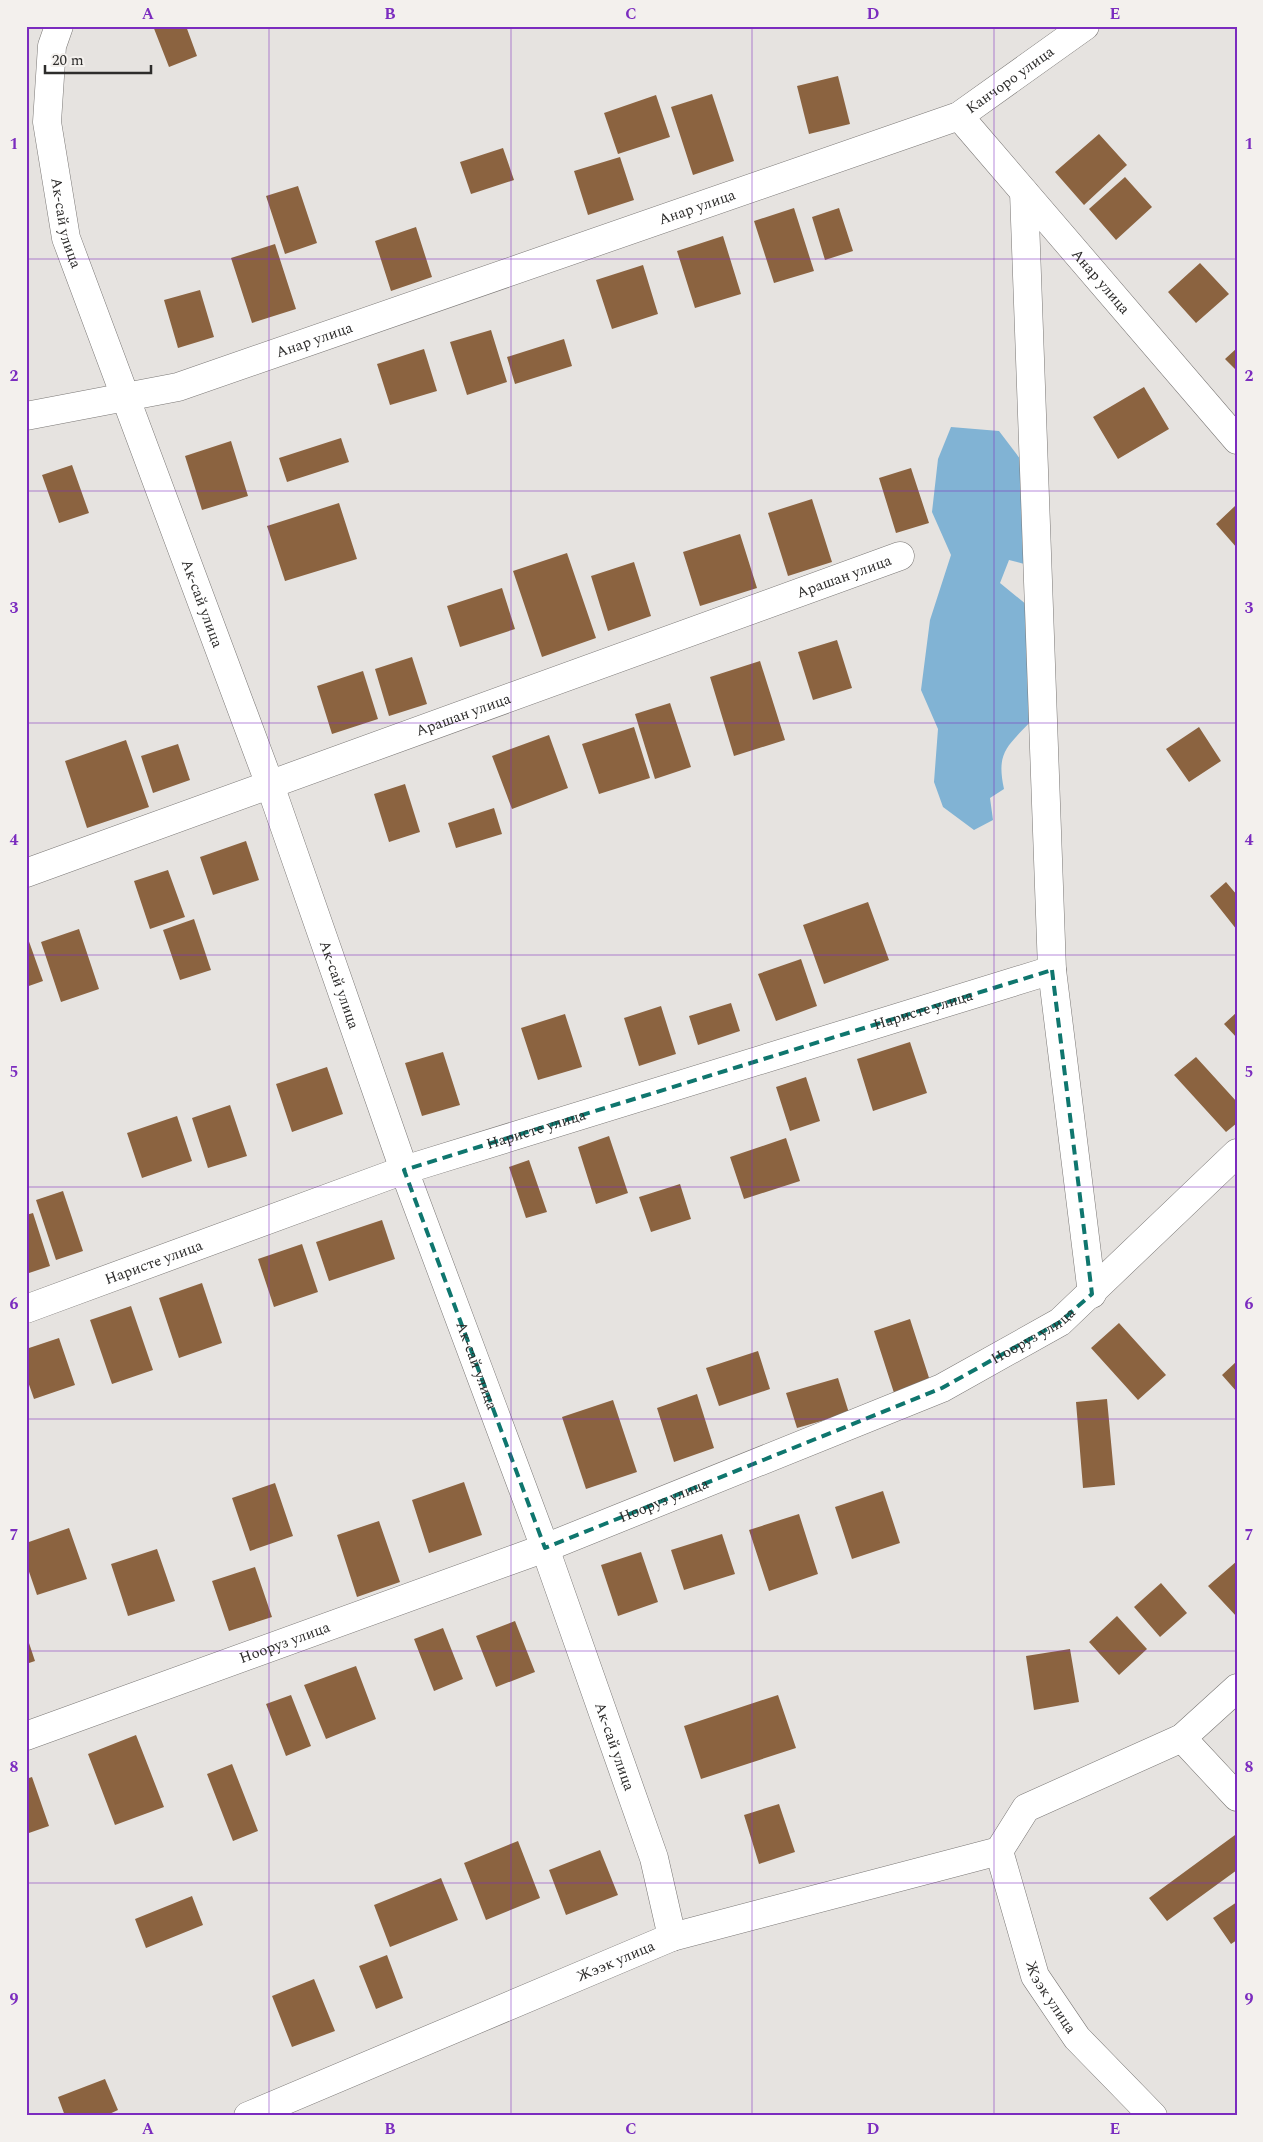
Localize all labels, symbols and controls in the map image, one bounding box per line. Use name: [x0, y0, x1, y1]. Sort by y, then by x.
text: A: [142, 2, 155, 26]
text: B: [384, 2, 396, 26]
text: C: [625, 2, 637, 26]
text: D: [867, 2, 880, 26]
text: E: [1110, 2, 1120, 26]
street label: Канчоро улица: [961, 40, 1059, 119]
scale bar: [45, 42, 151, 74]
text: 20 m: [52, 49, 84, 72]
text: 1: [10, 132, 18, 156]
text: 1: [1245, 132, 1253, 156]
street label: Ак-сай улица: [45, 176, 88, 272]
street label: Анар улица: [655, 183, 739, 231]
street label: Анар улица: [1066, 244, 1136, 320]
street label: Анар улица: [273, 315, 357, 364]
text: 2: [10, 364, 19, 388]
text: 2: [1245, 364, 1254, 388]
street label: Арашан улица: [793, 548, 895, 604]
street label: Ак-сай улица: [175, 556, 229, 652]
text: 3: [10, 596, 19, 620]
text: 3: [1245, 596, 1254, 620]
street label: Арашан улица: [412, 686, 514, 742]
text: 4: [10, 828, 19, 852]
text: 4: [1245, 828, 1254, 852]
street label: Ак-сай улица: [313, 937, 366, 1033]
street label: Наристе улица: [870, 983, 976, 1036]
text: 5: [10, 1060, 18, 1084]
text: 5: [1245, 1060, 1253, 1084]
street label: Наристе улица: [483, 1103, 589, 1155]
street label: Наристе улица: [101, 1233, 207, 1291]
text: 6: [10, 1292, 19, 1316]
text: 6: [1245, 1292, 1254, 1316]
street label: Нооруз улица: [987, 1301, 1081, 1370]
street label: Ак-сай улица: [450, 1318, 504, 1413]
street label: Нооруз улица: [615, 1471, 713, 1529]
text: 7: [10, 1523, 19, 1547]
text: 7: [1245, 1523, 1254, 1547]
street label: Нооруз улица: [236, 1615, 334, 1669]
street label: Ак-сай улица: [589, 1699, 641, 1794]
text: 8: [10, 1755, 19, 1779]
text: 8: [1245, 1755, 1254, 1779]
street label: Жээк улица: [573, 1934, 659, 1988]
street label: Жээк улица: [1020, 1958, 1083, 2039]
text: 9: [10, 1987, 19, 2011]
text: 9: [1245, 1987, 1254, 2011]
text: A: [142, 2117, 155, 2141]
text: B: [384, 2117, 396, 2141]
text: C: [625, 2117, 637, 2141]
text: D: [867, 2117, 880, 2141]
text: E: [1110, 2117, 1120, 2141]

